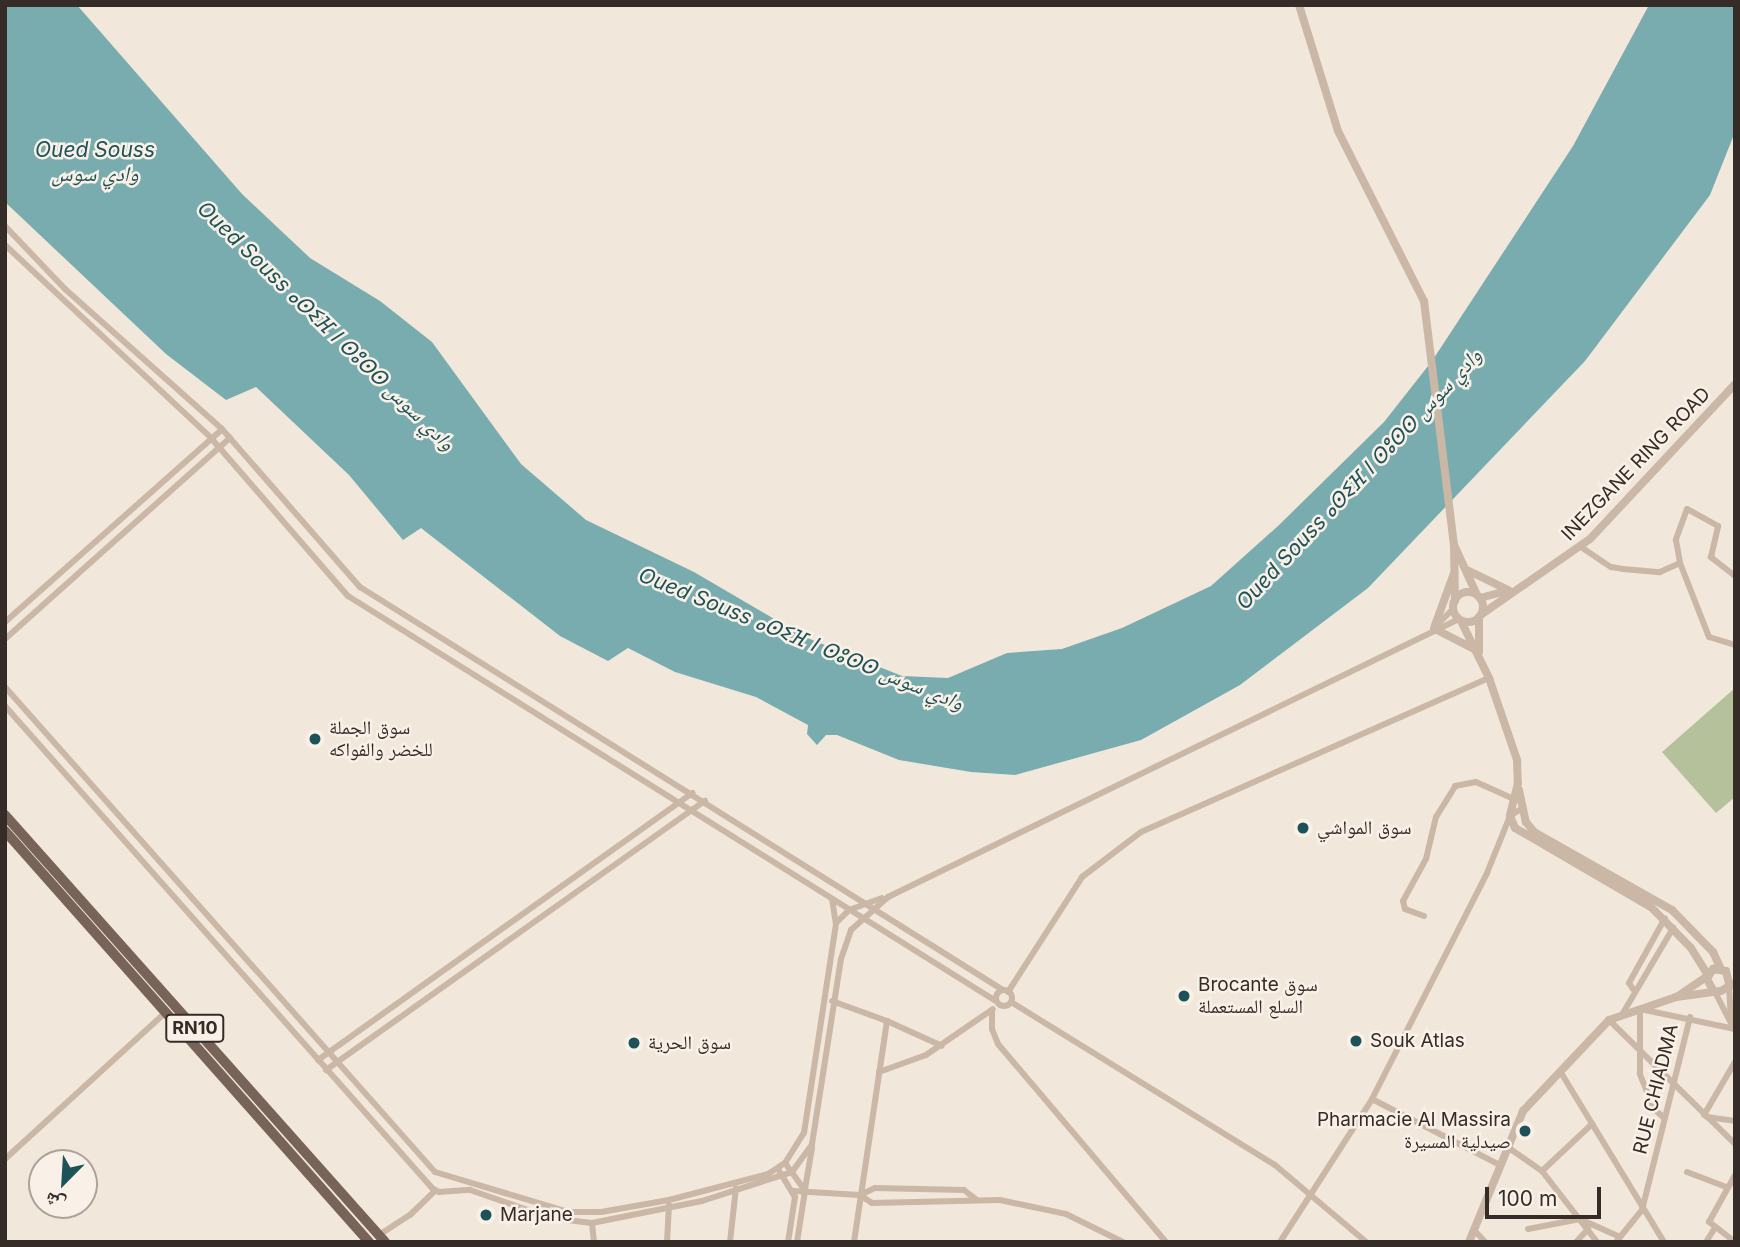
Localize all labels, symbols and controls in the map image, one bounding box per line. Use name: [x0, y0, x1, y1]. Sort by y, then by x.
water label: Oued Souss وادي سوس: [35, 137, 155, 187]
water label: Oued Souss ⴰⵙⵉⴼ ⵏ ⵙⵓⵙⵙ وادي سوس: [192, 196, 460, 456]
water label: Oued Souss ⴰⵙⵉⴼ ⵏ ⵙⵓⵙⵙ وادي سوس: [1231, 343, 1487, 615]
street label: INEZGANE RING ROAD: [1557, 383, 1715, 545]
water label: Oued Souss ⴰⵙⵉⴼ ⵏ ⵙⵓⵙⵙ وادي سوس: [635, 562, 967, 716]
place label: سوق الجملة للخضر والفواكه: [329, 717, 433, 761]
marker: سوق الجملة للخضر والفواكه: [307, 731, 323, 747]
place label: سوق المواشي: [1317, 817, 1411, 839]
marker: سوق المواشي: [1295, 820, 1311, 836]
place label: Brocante سوق السلع المستعملة: [1198, 974, 1318, 1018]
marker: Brocante سوق السلع المستعملة: [1176, 988, 1192, 1004]
road number: RN10: [165, 1014, 225, 1042]
street label: RUE CHIADMA: [1629, 1022, 1683, 1156]
place label: Souk Atlas: [1370, 1030, 1465, 1052]
place label: سوق الحرية: [648, 1032, 731, 1054]
marker: Souk Atlas: [1348, 1033, 1364, 1049]
marker: سوق الحرية: [626, 1035, 642, 1051]
place label: Pharmacie Al Massira صيدلية المسيرة: [1317, 1109, 1511, 1153]
marker: Pharmacie Al Massira صيدلية المسيرة: [1517, 1123, 1533, 1139]
north arrow: [28, 1149, 98, 1219]
scale bar: [1488, 1174, 1604, 1218]
text: 100 m: [1498, 1186, 1557, 1211]
text: ش: [41, 1187, 69, 1216]
place label: Marjane: [500, 1204, 573, 1226]
marker: Marjane: [478, 1207, 494, 1223]

